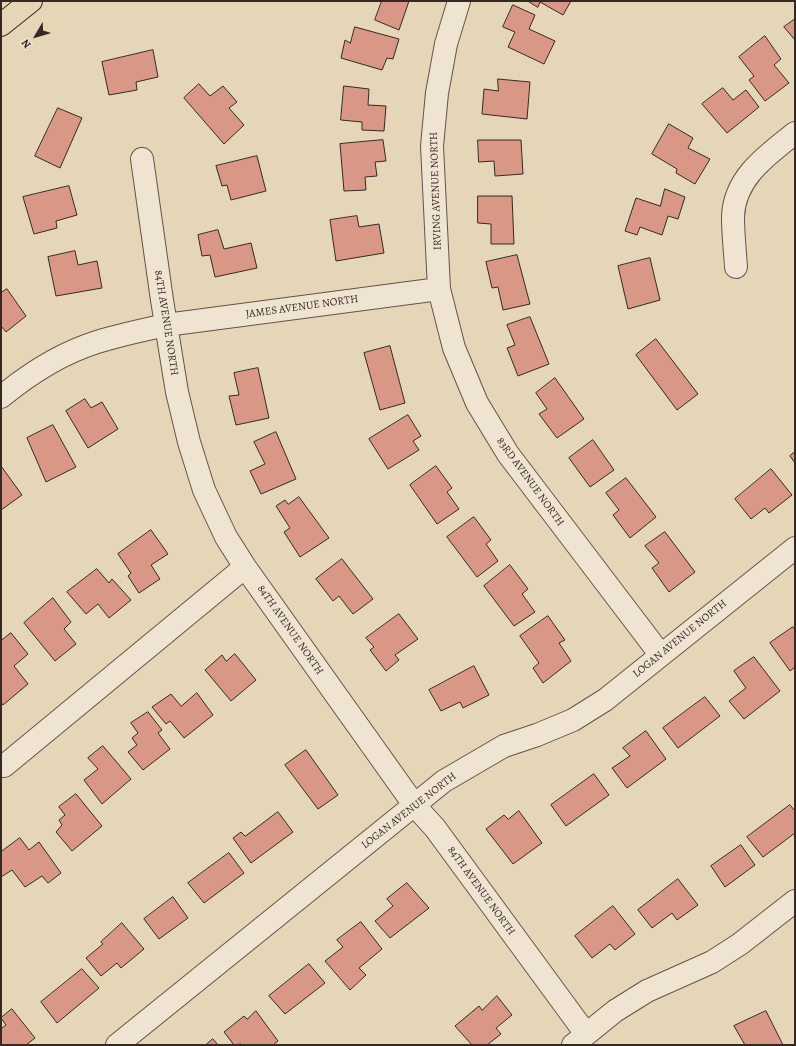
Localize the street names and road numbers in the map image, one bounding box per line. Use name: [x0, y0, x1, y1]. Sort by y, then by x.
street label: IRVING AVENUE NORTH: [427, 132, 445, 250]
street label: 84TH AVENUE NORTH: [151, 269, 181, 377]
street label: JAMES AVENUE NORTH: [245, 293, 359, 321]
street label: 83RD AVENUE NORTH: [493, 435, 567, 529]
street label: 84TH AVENUE NORTH: [254, 583, 326, 677]
street label: LOGAN AVENUE NORTH: [630, 597, 730, 681]
street label: LOGAN AVENUE NORTH: [359, 770, 459, 852]
street label: 84TH AVENUE NORTH: [444, 844, 518, 938]

